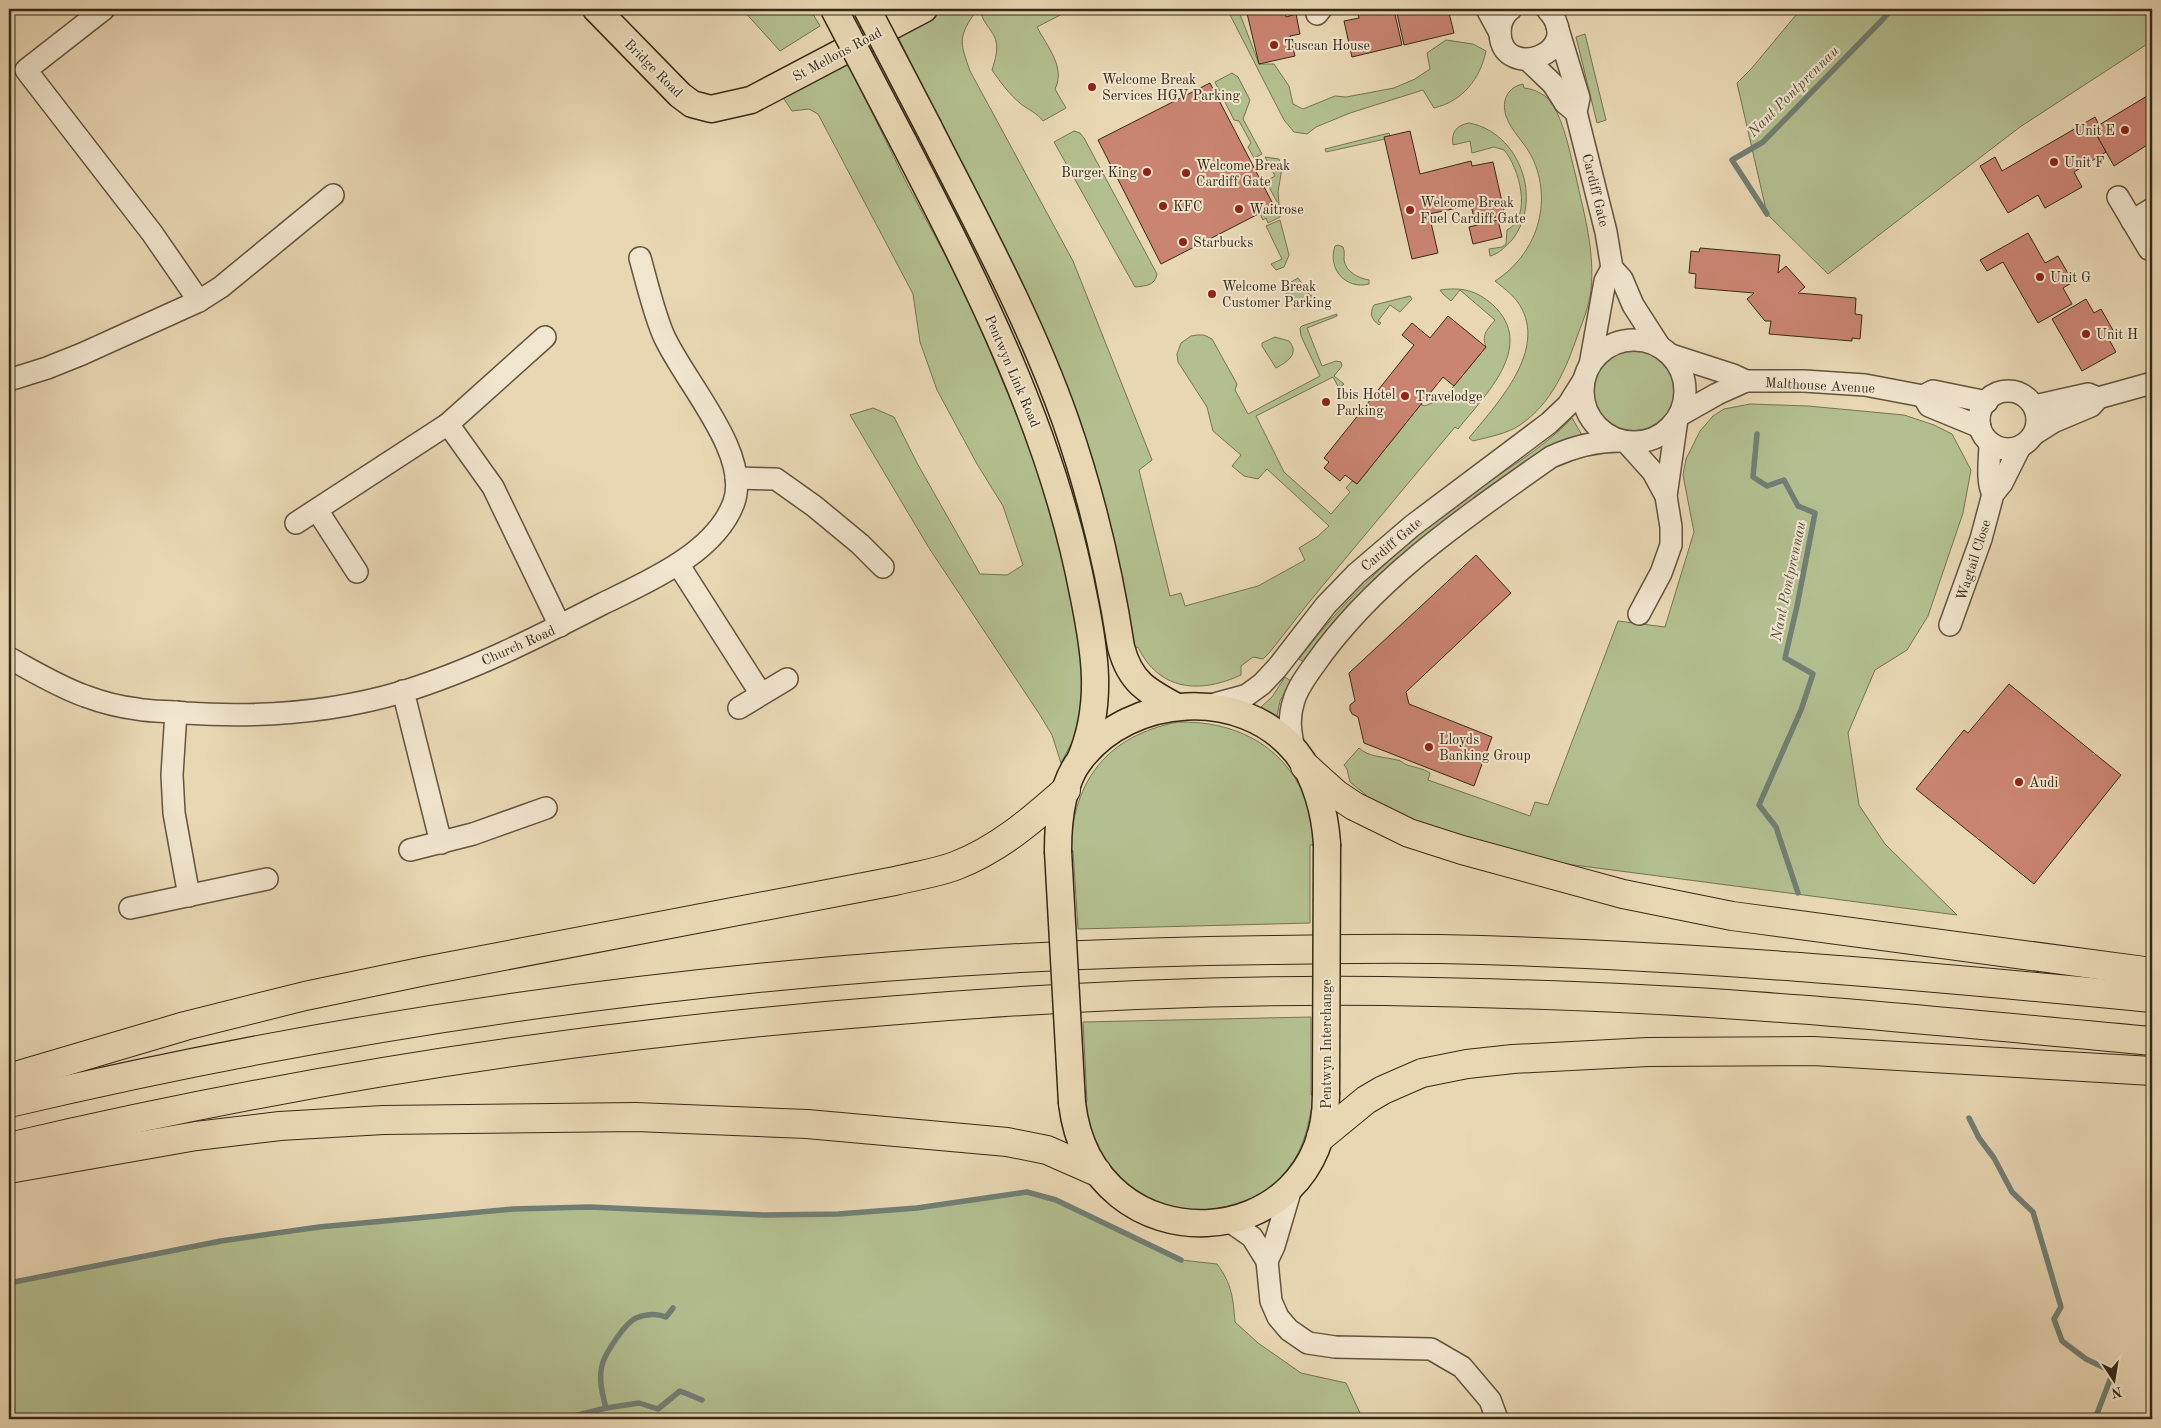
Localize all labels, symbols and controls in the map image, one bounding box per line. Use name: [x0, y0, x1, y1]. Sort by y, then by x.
street label: St Mellons Road: [791, 25, 884, 84]
street label: Bridge Road: [622, 37, 685, 100]
marker: Tuscan House: [1268, 39, 1280, 51]
place label: Tuscan House: [1284, 39, 1370, 53]
water label: Nant Pontprennau: [1745, 43, 1843, 141]
place label: Welcome Break Services HGV Parking: [1102, 73, 1241, 103]
marker: Welcome Break Services HGV Parking: [1086, 81, 1098, 93]
place label: Unit E: [2074, 124, 2115, 138]
marker: Unit E: [2119, 124, 2131, 136]
street label: Cardiff Gate: [1579, 152, 1611, 228]
marker: Unit F: [2048, 156, 2060, 168]
place label: Unit F: [2064, 156, 2105, 170]
place label: Welcome Break Cardiff Gate: [1196, 159, 1290, 189]
place label: Burger King: [1061, 166, 1137, 180]
marker: Burger King: [1141, 166, 1153, 178]
marker: Welcome Break Cardiff Gate: [1180, 167, 1192, 179]
place label: Welcome Break Fuel Cardiff Gate: [1420, 196, 1526, 226]
marker: KFC: [1157, 200, 1169, 212]
place label: KFC: [1173, 200, 1202, 214]
marker: Waitrose: [1233, 203, 1245, 215]
place label: Waitrose: [1249, 203, 1304, 217]
marker: Welcome Break Fuel Cardiff Gate: [1404, 204, 1416, 216]
marker: Starbucks: [1177, 236, 1189, 248]
place label: Starbucks: [1193, 236, 1253, 250]
marker: Unit G: [2034, 271, 2046, 283]
place label: Unit G: [2050, 271, 2091, 285]
place label: Welcome Break Customer Parking: [1222, 280, 1332, 310]
marker: Welcome Break Customer Parking: [1206, 288, 1218, 300]
street label: Pentwyn Link Road: [982, 313, 1042, 430]
marker: Unit H: [2080, 328, 2092, 340]
place label: Unit H: [2096, 328, 2138, 342]
street label: Malthouse Avenue: [1765, 376, 1875, 396]
place label: Ibis Hotel Parking: [1336, 388, 1396, 418]
marker: Travelodge: [1399, 390, 1411, 402]
place label: Travelodge: [1415, 390, 1482, 404]
marker: Ibis Hotel Parking: [1320, 396, 1332, 408]
street label: Cardiff Gate: [1359, 515, 1425, 574]
street label: Wagtail Close: [1954, 518, 1994, 603]
water label: Nant Pontprennau: [1769, 520, 1810, 644]
street label: Church Road: [479, 623, 557, 668]
place label: Lloyds Banking Group: [1439, 733, 1531, 763]
marker: Lloyds Banking Group: [1423, 741, 1435, 753]
marker: Audi: [2013, 776, 2025, 788]
place label: Audi: [2029, 776, 2058, 790]
street label: Pentwyn Interchange: [1320, 979, 1334, 1109]
north arrow: [2088, 1356, 2138, 1406]
text: N: [2110, 1384, 2123, 1400]

